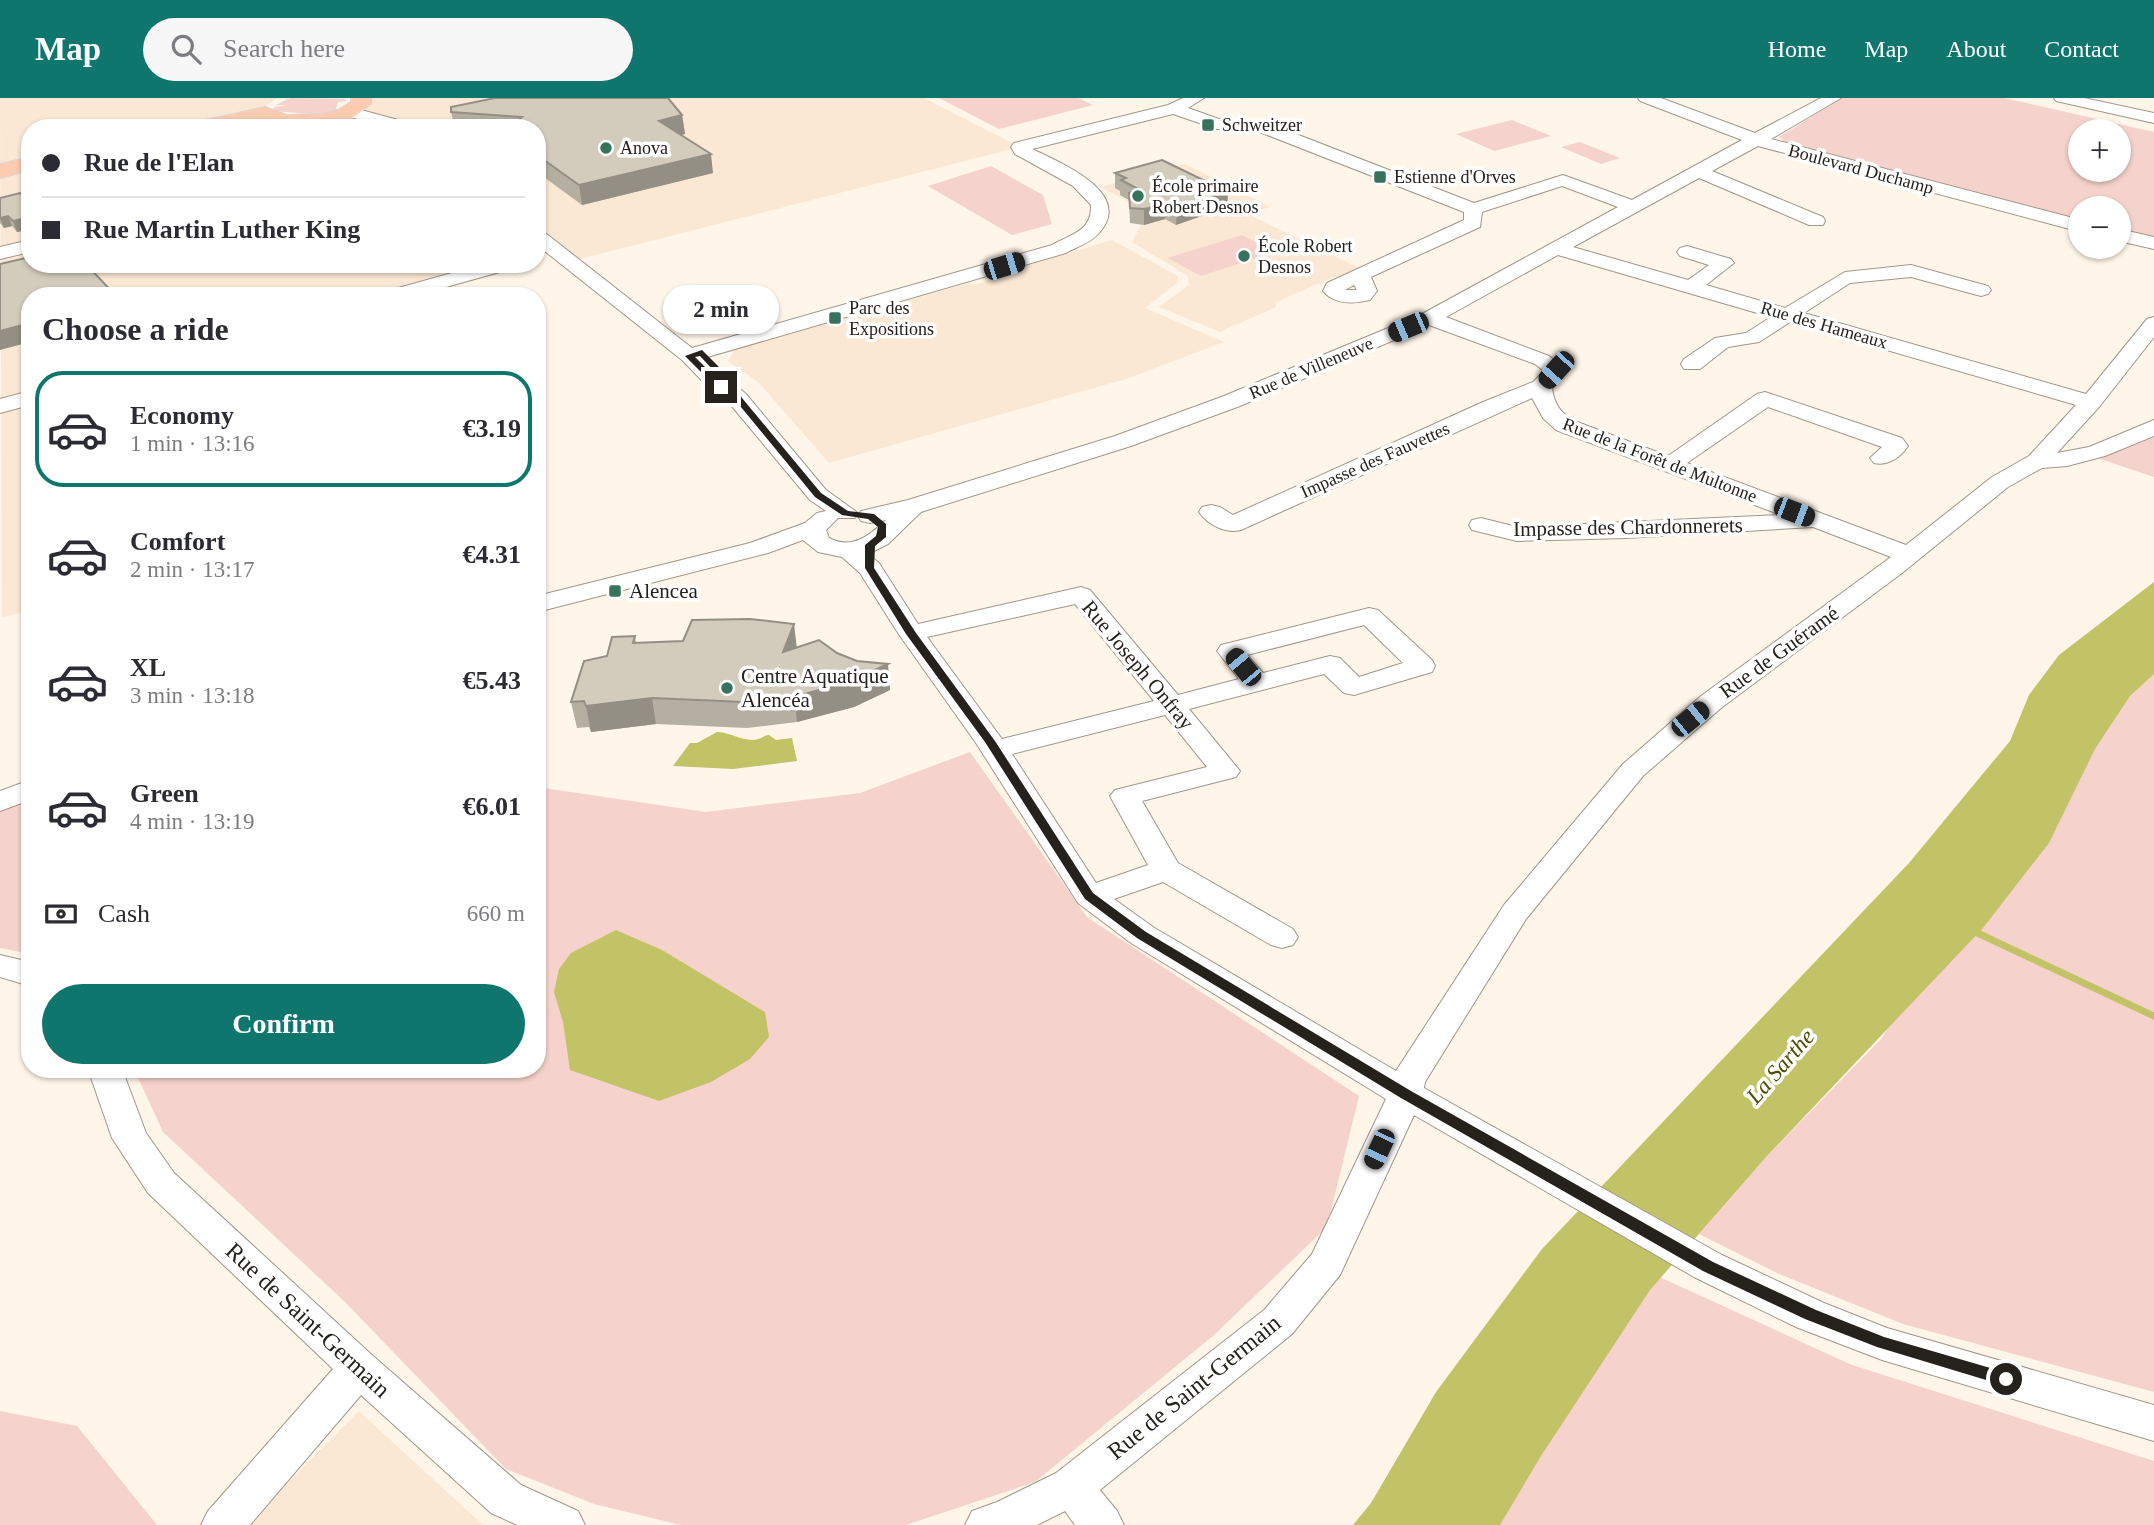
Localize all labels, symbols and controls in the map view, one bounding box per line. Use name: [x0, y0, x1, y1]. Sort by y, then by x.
search box: [143, 18, 633, 81]
icon: search: [167, 30, 205, 68]
text: Map: [35, 31, 101, 67]
text: Search here: [223, 34, 345, 63]
text: Home: [1768, 36, 1826, 62]
text: Map: [1864, 36, 1908, 62]
text: About: [1946, 36, 2006, 62]
text: Contact: [2044, 36, 2119, 62]
place label: Schweitzer: [1222, 115, 1302, 135]
marker: Schweitzer: [1200, 117, 1216, 133]
map controls: [2068, 119, 2131, 259]
button: +: [2068, 119, 2131, 182]
place label: Anova: [620, 138, 668, 158]
marker: Anova: [598, 140, 614, 156]
street label: Boulevard Duchamp: [1786, 140, 1936, 198]
text: Rue de l'Elan: [84, 148, 234, 177]
place label: Estienne d'Orves: [1394, 167, 1516, 187]
marker: Estienne d'Orves: [1372, 169, 1388, 185]
place label: École primaire Robert Desnos: [1152, 175, 1259, 217]
marker: École primaire Robert Desnos: [1130, 188, 1146, 204]
button: −: [2068, 196, 2131, 259]
text: Rue Martin Luther King: [84, 215, 360, 244]
place label: École Robert Desnos: [1258, 235, 1352, 277]
marker: École Robert Desnos: [1236, 248, 1252, 264]
car: [981, 250, 1028, 282]
callout: 2 min: [663, 286, 779, 334]
text: 2 min: [693, 297, 749, 322]
street label: Rue des Hameaux: [1758, 297, 1890, 353]
place label: Parc des Expositions: [849, 298, 934, 339]
car: [1385, 309, 1432, 345]
marker: Parc des Expositions: [827, 310, 843, 326]
text: Choose a ride: [42, 311, 229, 347]
street label: Rue de Villeneuve: [1246, 333, 1376, 403]
car: [1535, 347, 1578, 393]
route end: [705, 371, 737, 403]
icon: car: [46, 398, 109, 461]
text: Economy: [130, 401, 234, 430]
text: €3.19: [463, 414, 521, 443]
street label: Rue de la Forêt de Multonne: [1560, 414, 1760, 506]
street label: Impasse des Fauvettes: [1297, 418, 1453, 502]
text: 1 min · 13:16: [130, 431, 255, 456]
car: [1771, 495, 1818, 529]
street label: Impasse des Chardonnerets: [1513, 513, 1743, 541]
icon: car: [46, 524, 109, 587]
text: Comfort: [130, 527, 225, 556]
text: €4.31: [463, 540, 521, 569]
text: 2 min · 13:17: [130, 557, 255, 582]
place label: Alencea: [629, 579, 698, 603]
marker: Alencea: [607, 583, 623, 599]
street label: Rue Joseph Onfray: [1077, 596, 1199, 735]
street label: Rue de Guéramé: [1715, 601, 1843, 703]
car: [1222, 644, 1265, 690]
icon: car: [46, 650, 109, 713]
text: XL: [130, 653, 166, 682]
place label: Centre Aquatique Alencéa: [741, 664, 889, 712]
text: €5.43: [463, 666, 521, 695]
marker: Centre Aquatique Alencéa: [719, 680, 735, 696]
text: 3 min · 13:18: [130, 683, 255, 708]
car: [1668, 698, 1713, 740]
icon: car: [46, 776, 109, 839]
text: Green: [130, 779, 199, 808]
text: €6.01: [463, 792, 521, 821]
text: 4 min · 13:19: [130, 809, 255, 834]
icon: cash: [42, 895, 80, 933]
text: Cash: [98, 899, 150, 928]
text: 660 m: [467, 901, 525, 926]
button: Confirm: [42, 984, 525, 1064]
water label: La Sarthe: [1741, 1024, 1819, 1109]
car: [1361, 1126, 1398, 1172]
street label: Rue de Saint-Germain: [221, 1237, 395, 1403]
street label: Rue de Saint-Germain: [1102, 1309, 1286, 1465]
route start: [1990, 1363, 2022, 1395]

